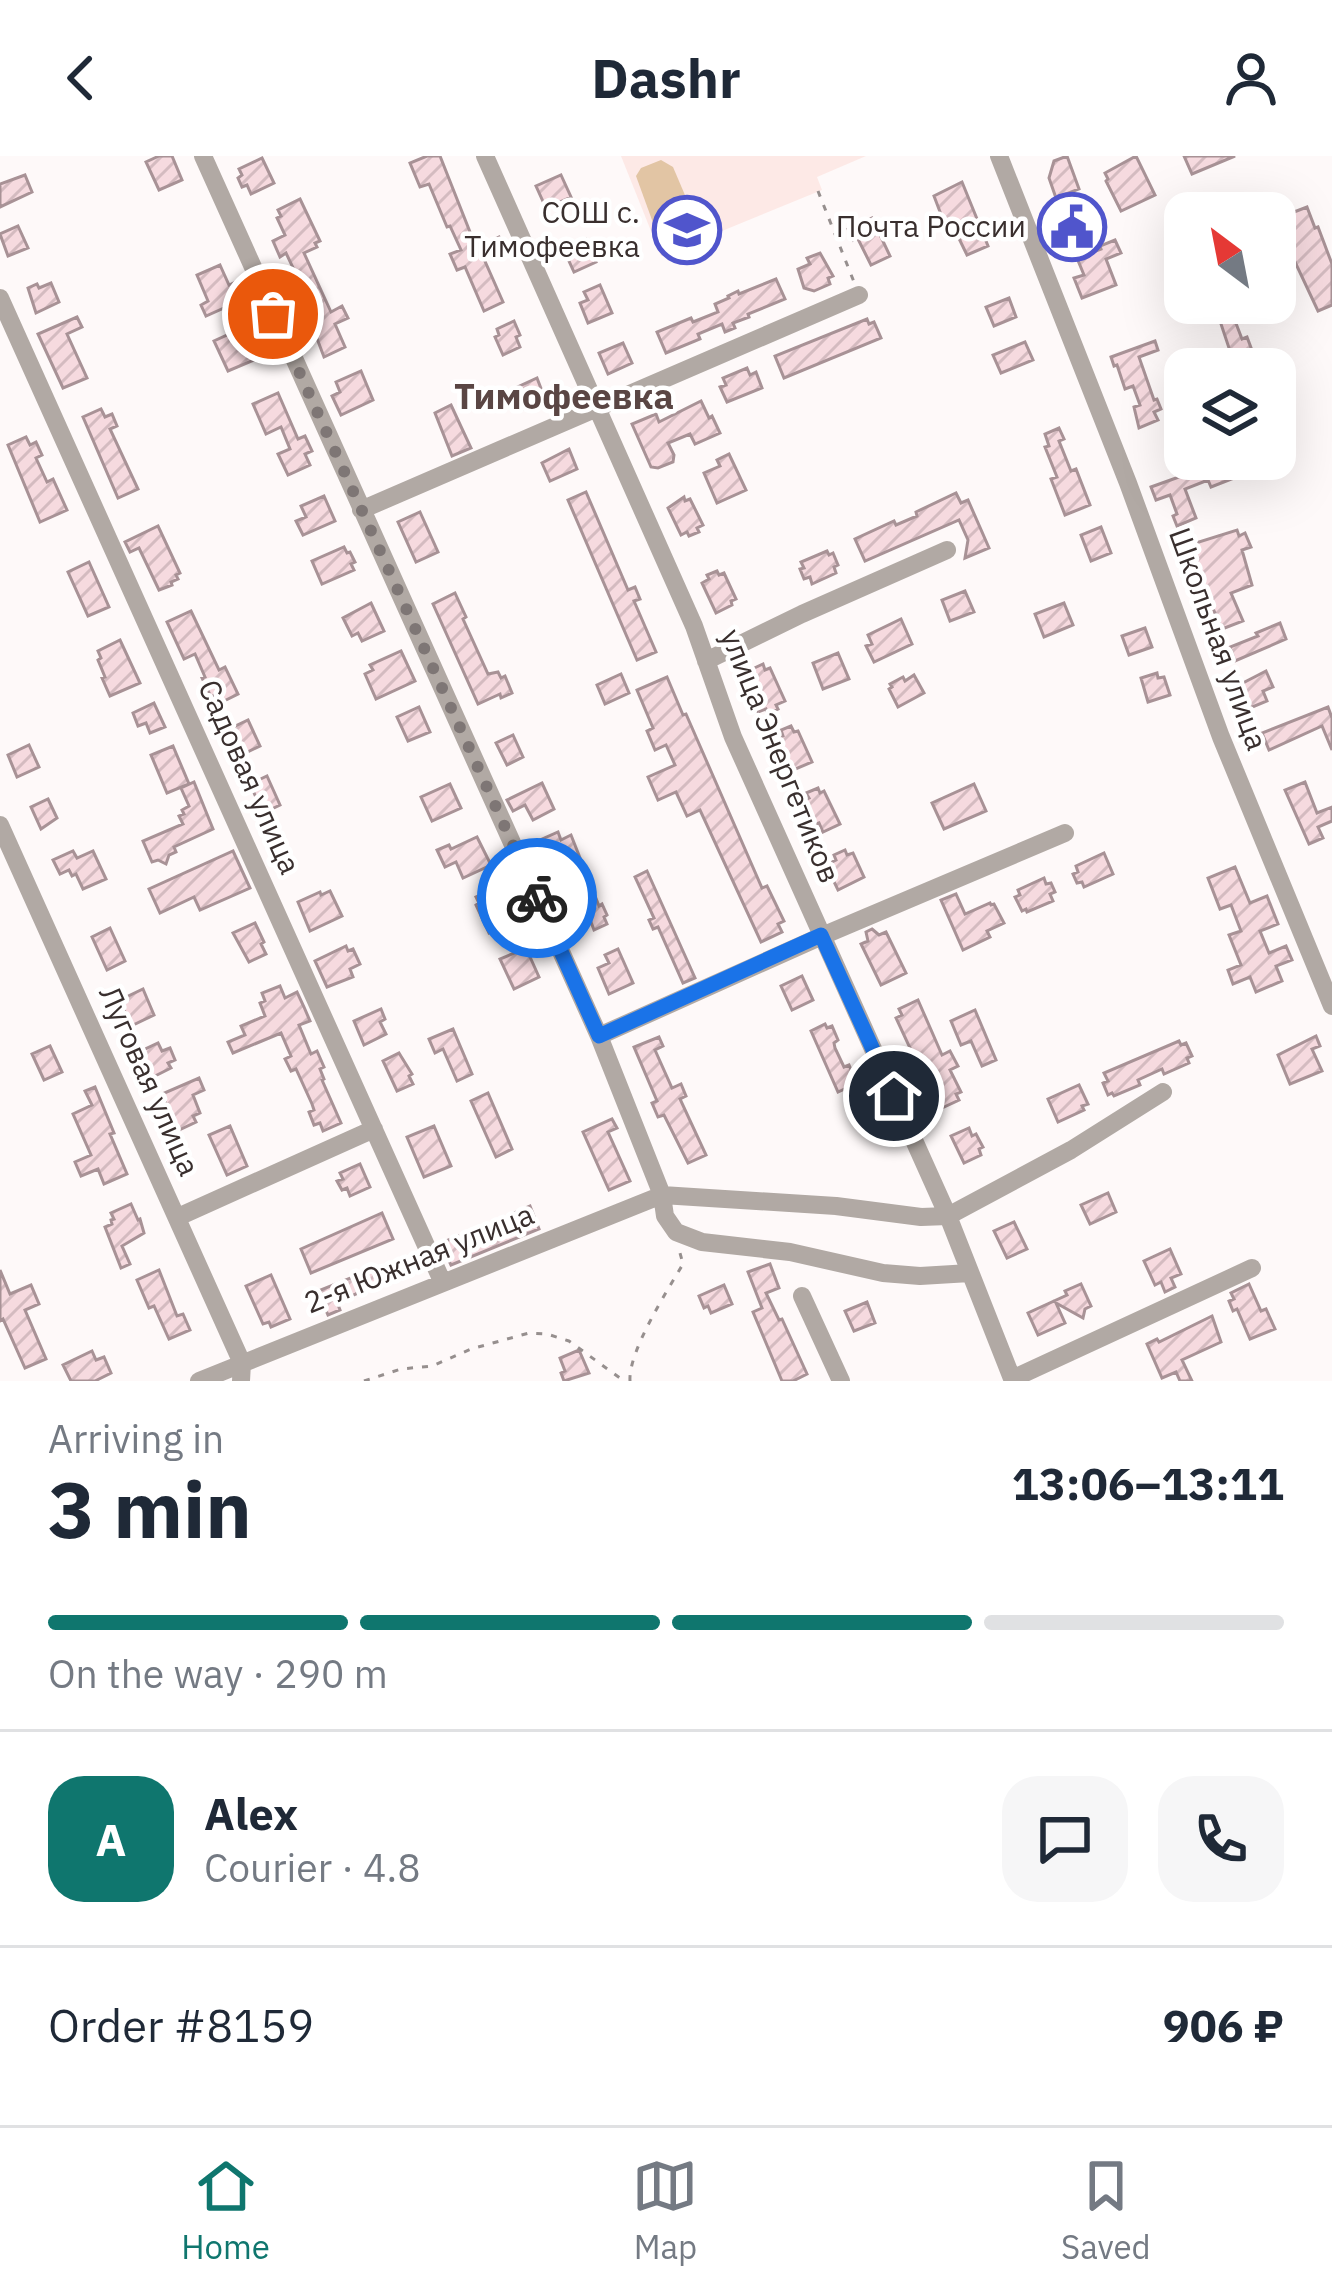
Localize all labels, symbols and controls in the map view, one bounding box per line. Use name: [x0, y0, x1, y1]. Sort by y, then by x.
text: Dashr: [591, 43, 741, 113]
icon: back: [48, 45, 114, 111]
icon: person: [1218, 45, 1284, 111]
place label: СОШ с. Тимофеевка: [464, 192, 640, 265]
public building icon: Почта России: [1037, 192, 1107, 262]
north arrow: [1164, 192, 1296, 324]
map controls: [1164, 192, 1296, 480]
school or university icon: СОШ с. Тимофеевка: [652, 195, 722, 265]
place label: Почта России: [836, 206, 1026, 245]
pin: [222, 263, 324, 365]
icon: bag: [240, 281, 306, 347]
button: layers: [1164, 348, 1296, 480]
district label: Тимофеевка: [454, 372, 674, 419]
street label: Школьная улица: [1161, 522, 1278, 755]
street label: улица Энергетиков: [713, 623, 850, 888]
street label: Садовая улица: [190, 673, 311, 880]
courier: [477, 838, 597, 958]
icon: bike: [504, 865, 570, 931]
street label: Луговая улица: [91, 979, 210, 1181]
pin: [843, 1045, 945, 1147]
icon: home: [861, 1063, 927, 1129]
street label: 2-я Южная улица: [298, 1194, 539, 1321]
text: Arriving in: [48, 1413, 224, 1464]
text: 13:06–13:11: [1012, 1454, 1284, 1512]
text: 3 min: [48, 1458, 252, 1559]
text: On the way · 290 m: [48, 1648, 388, 1699]
button: chat: [1002, 1776, 1128, 1902]
button: phone: [1158, 1776, 1284, 1902]
text: Alex: [204, 1784, 298, 1842]
text: A: [96, 1810, 126, 1868]
text: Courier · 4.8: [204, 1842, 421, 1893]
text: Order #8159: [48, 1996, 314, 2054]
text: 906 ₽: [1163, 1996, 1284, 2054]
tab: Home: [181, 2153, 270, 2268]
tab: Map: [632, 2153, 698, 2268]
tab: Saved: [1061, 2153, 1151, 2268]

